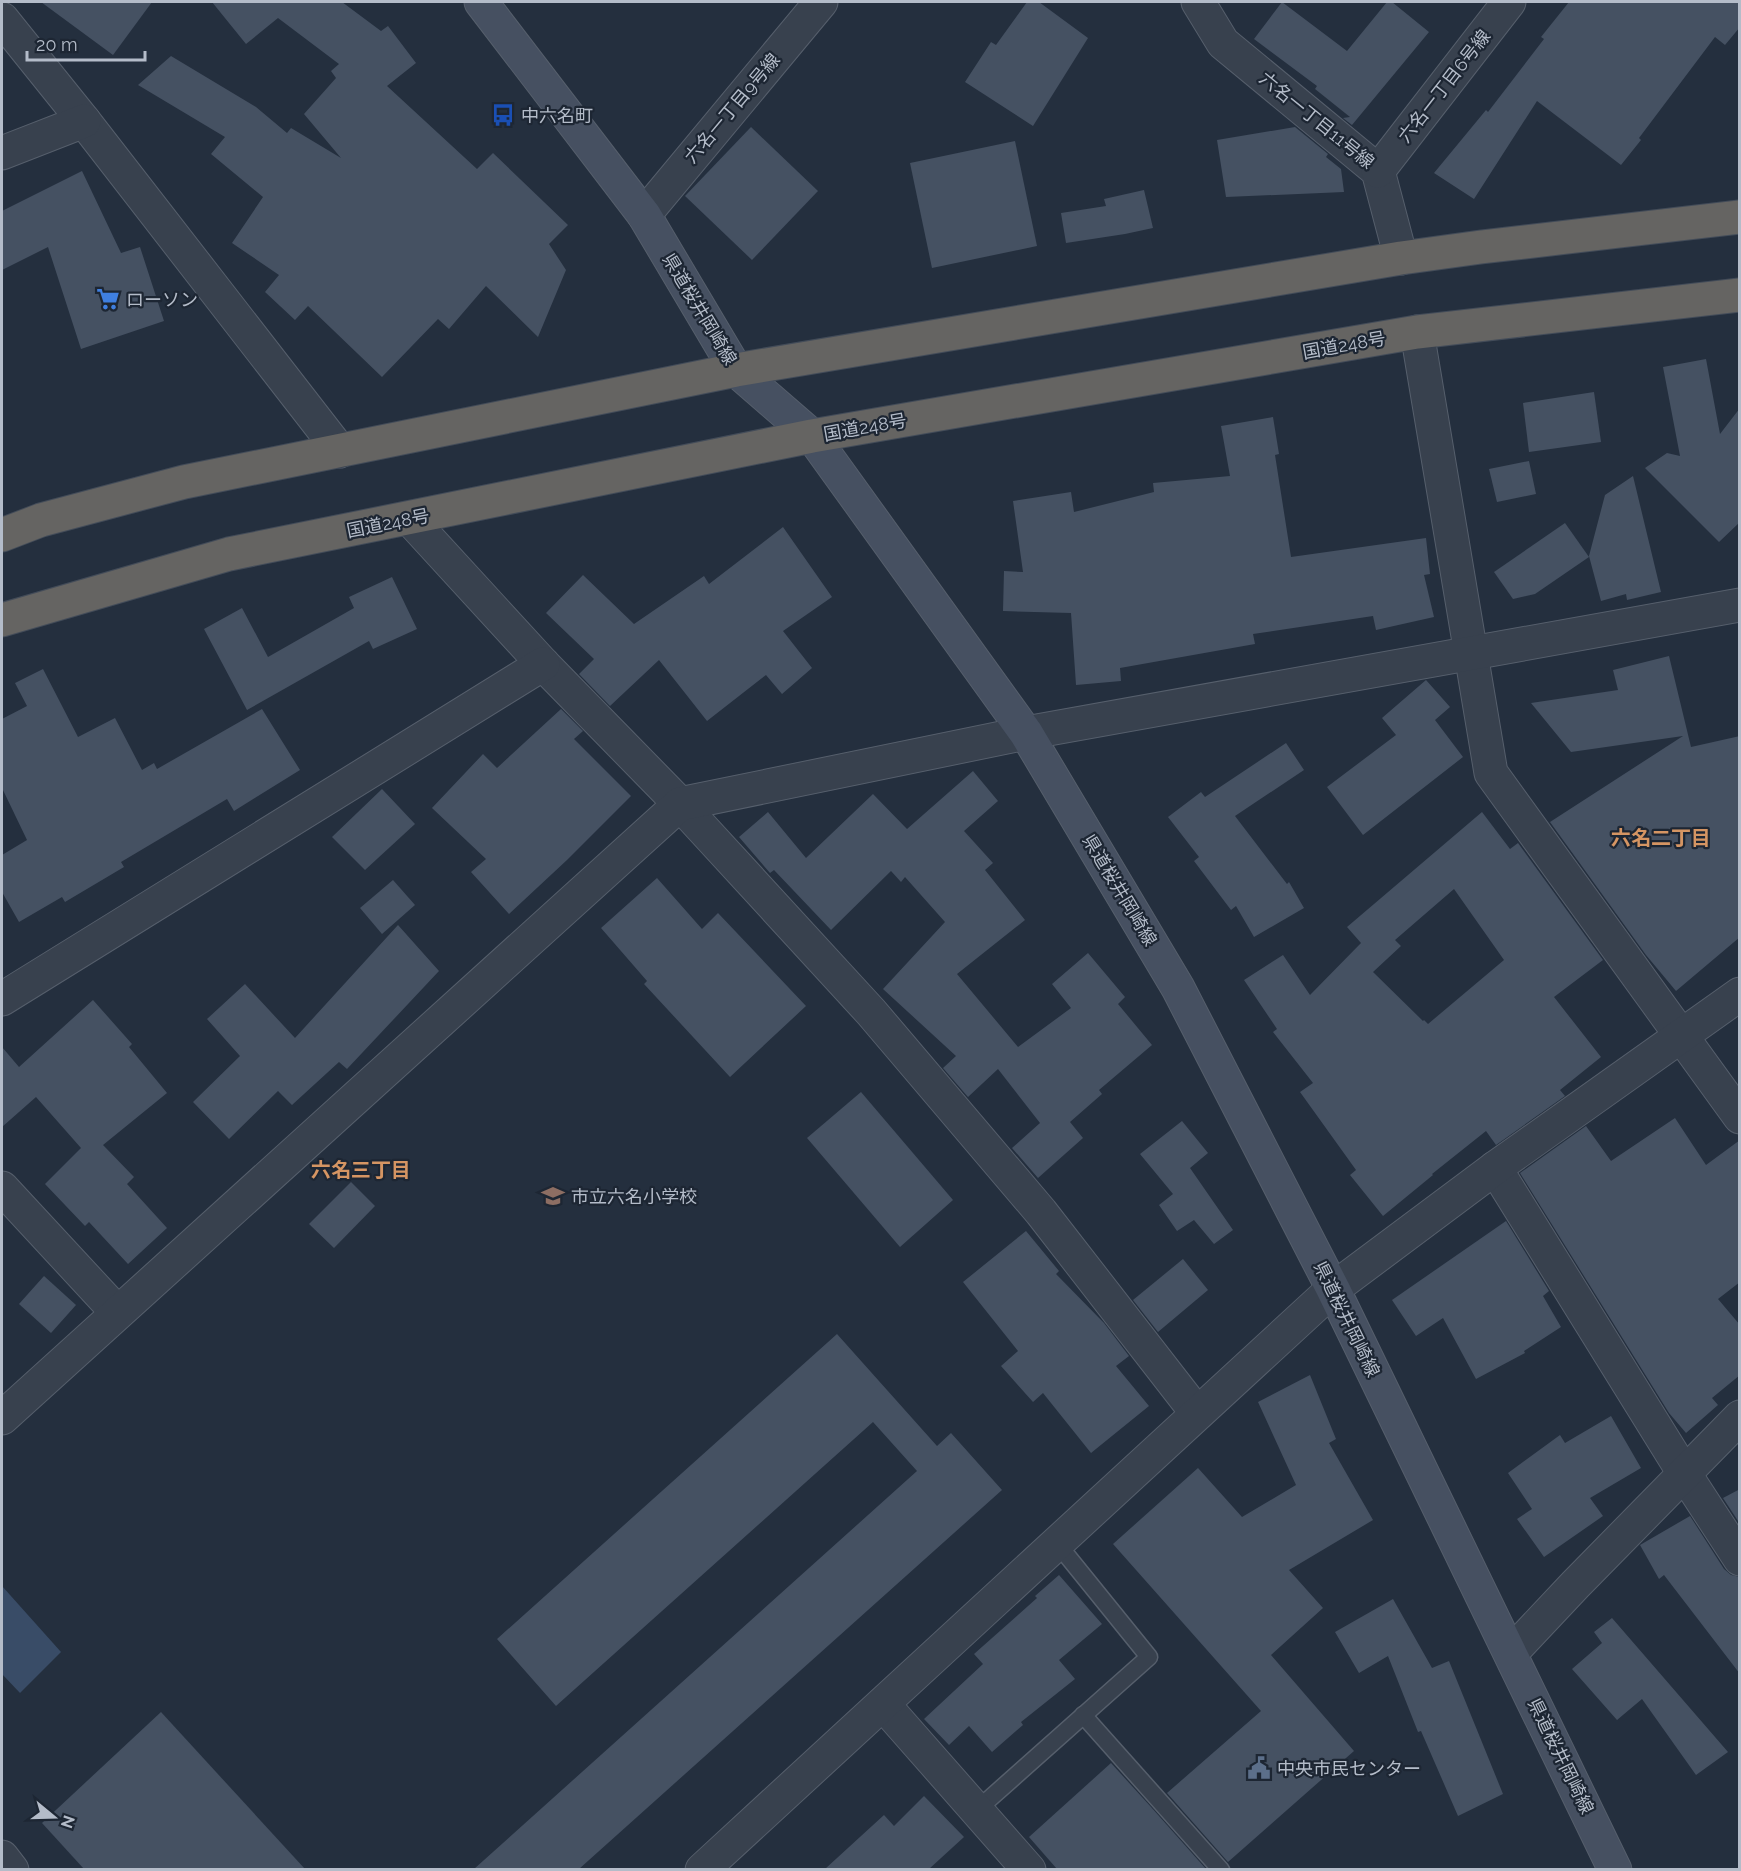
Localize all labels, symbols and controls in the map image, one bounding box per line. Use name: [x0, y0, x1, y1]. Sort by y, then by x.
scale bar: [27, 24, 146, 62]
street label: 六名一丁目6号線: [1394, 26, 1494, 146]
text: 20 m: [36, 34, 78, 55]
street label: 六名一丁目9号線: [680, 49, 784, 167]
street label: 六名一丁目11号線: [1255, 67, 1379, 173]
bus stop icon: 中六名町: [490, 102, 516, 128]
place label: 中六名町: [521, 105, 593, 126]
street label: 県道桜井岡崎線: [659, 250, 741, 368]
supermarket icon: ローソン: [95, 286, 121, 312]
place label: ローソン: [126, 289, 198, 310]
street label: 国道248号: [1301, 327, 1387, 363]
street label: 国道248号: [822, 409, 908, 445]
street label: 国道248号: [345, 505, 431, 541]
district label: 六名二丁目: [1611, 826, 1711, 850]
street label: 県道桜井岡崎線: [1079, 831, 1161, 949]
district label: 六名三丁目: [311, 1158, 411, 1182]
school or university icon: 市立六名小学校: [540, 1183, 566, 1209]
place label: 市立六名小学校: [571, 1186, 697, 1207]
street label: 県道桜井岡崎線: [1310, 1258, 1384, 1380]
street label: 県道桜井岡崎線: [1524, 1695, 1598, 1817]
public building icon: 中央市民センター: [1246, 1755, 1272, 1781]
place label: 中央市民センター: [1277, 1758, 1421, 1779]
north arrow: [24, 1787, 84, 1847]
text: N: [57, 1813, 79, 1831]

